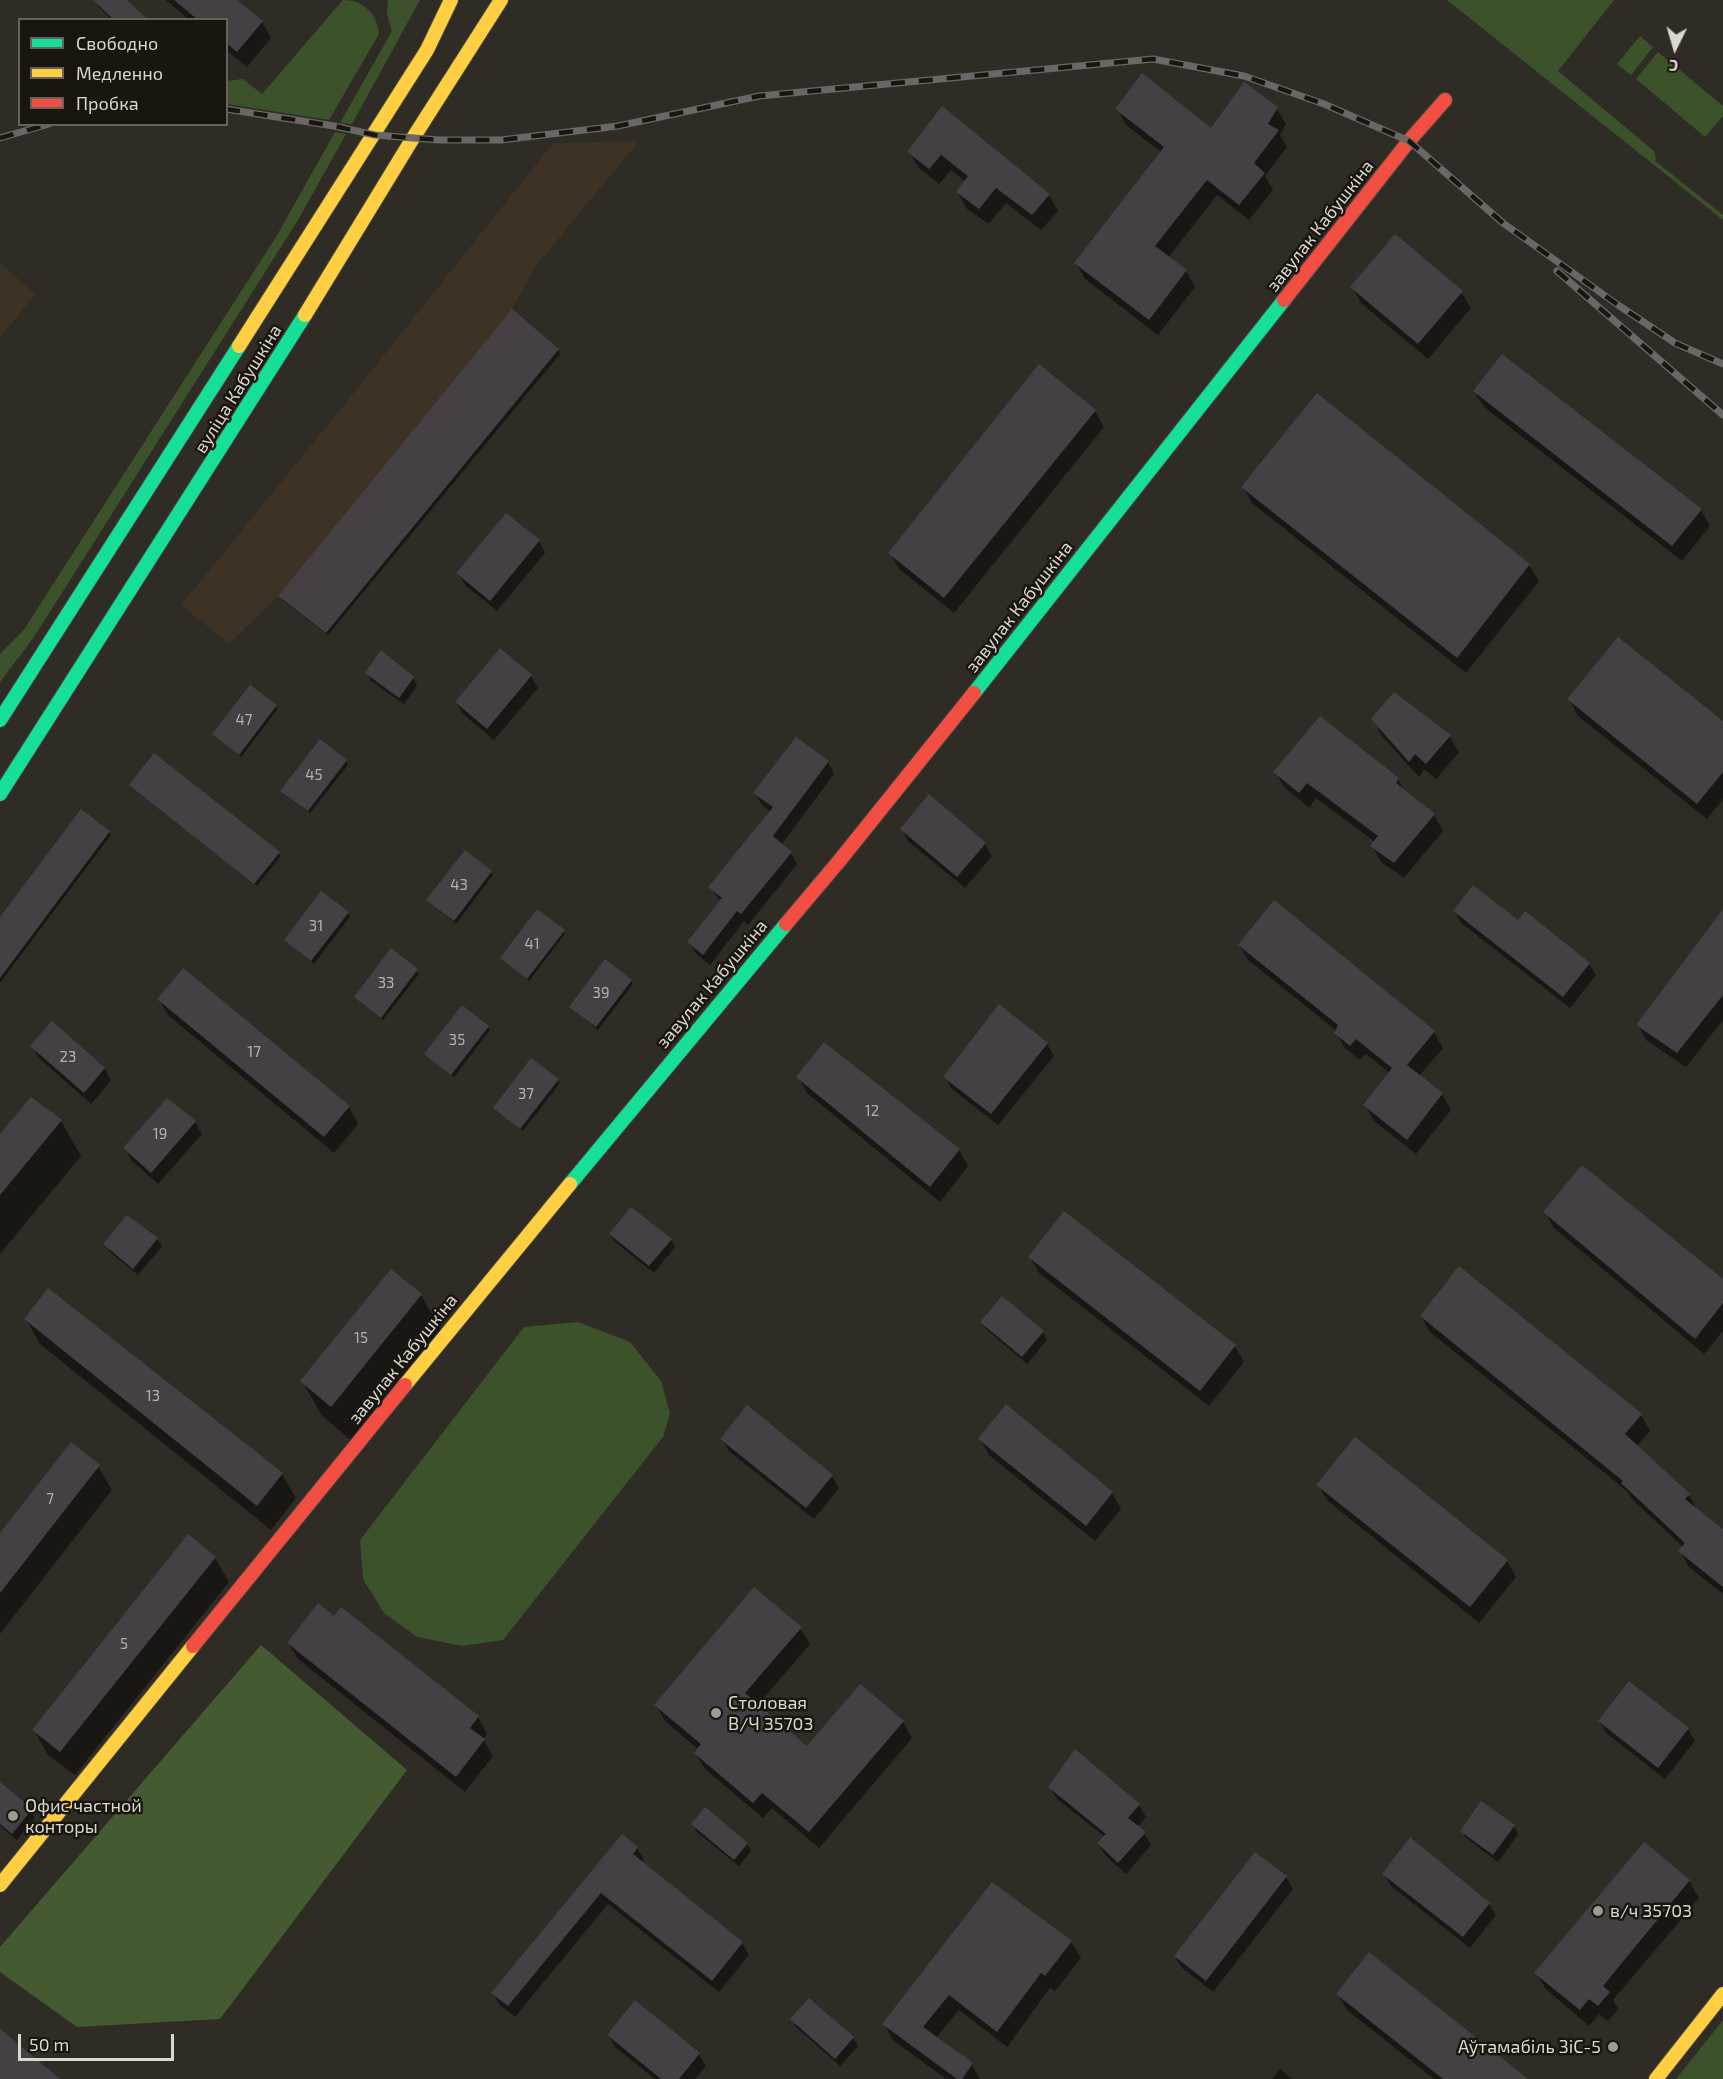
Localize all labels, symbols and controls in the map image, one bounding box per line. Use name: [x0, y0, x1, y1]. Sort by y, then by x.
legend: [18, 18, 228, 126]
north arrow: [1645, 18, 1705, 78]
text: Свободно: [76, 32, 158, 54]
text: С: [1668, 57, 1679, 76]
text: Медленно: [76, 62, 163, 84]
text: Пробка: [76, 92, 139, 114]
street label: завулак Кабушкіна: [1262, 156, 1378, 296]
street label: вуліца Кабушкіна: [190, 321, 286, 457]
street label: завулак Кабушкіна: [961, 537, 1077, 677]
house number: 47: [236, 711, 252, 729]
house number: 45: [305, 766, 323, 784]
house number: 43: [450, 876, 468, 894]
street label: завулак Кабушкіна: [652, 915, 772, 1053]
house number: 31: [309, 917, 323, 935]
house number: 41: [524, 935, 540, 953]
house number: 33: [378, 974, 394, 992]
house number: 39: [593, 984, 609, 1002]
house number: 35: [449, 1031, 465, 1049]
house number: 17: [247, 1043, 261, 1061]
house number: 23: [60, 1048, 76, 1066]
house number: 37: [518, 1085, 534, 1103]
house number: 12: [865, 1102, 879, 1120]
house number: 19: [153, 1125, 167, 1143]
street label: завулак Кабушкіна: [344, 1290, 462, 1428]
house number: 15: [354, 1329, 368, 1347]
house number: 13: [146, 1387, 160, 1405]
house number: 7: [46, 1490, 54, 1508]
house number: 5: [120, 1635, 128, 1653]
place label: Столовая В/Ч 35703: [728, 1692, 813, 1734]
marker: Столовая В/Ч 35703: [709, 1706, 723, 1720]
place label: Офис частной конторы: [25, 1795, 142, 1838]
marker: Офис частной конторы: [6, 1809, 20, 1823]
place label: в/ч 35703: [1610, 1900, 1692, 1922]
marker: в/ч 35703: [1591, 1904, 1605, 1918]
scale bar: [21, 2022, 177, 2060]
text: 50 m: [29, 2033, 69, 2055]
place label: Аўтамабіль ЗіС-5: [1458, 2036, 1601, 2058]
marker: Аўтамабіль ЗіС-5: [1606, 2040, 1620, 2054]

